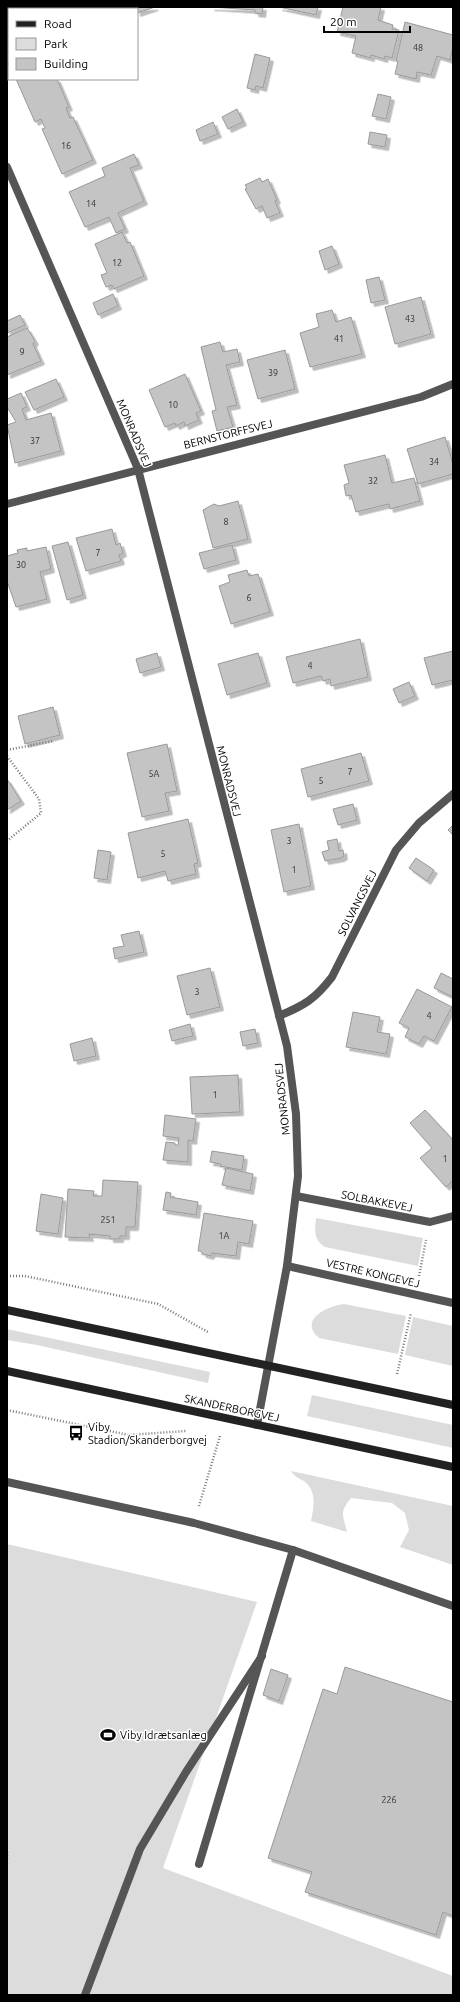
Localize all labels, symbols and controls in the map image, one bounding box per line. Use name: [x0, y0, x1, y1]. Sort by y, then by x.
legend: [8, 8, 138, 80]
scale bar: [324, 8, 410, 34]
text: 20 m: [330, 15, 357, 28]
text: Road: [44, 17, 72, 30]
text: Park: [44, 37, 68, 50]
house number: 48: [413, 43, 423, 53]
text: Building: [44, 57, 88, 70]
house number: 16: [61, 141, 71, 151]
house number: 14: [86, 199, 96, 209]
house number: 12: [112, 258, 122, 268]
house number: 43: [405, 314, 415, 324]
house number: 41: [334, 334, 344, 344]
house number: 9: [19, 347, 25, 357]
house number: 39: [268, 368, 278, 378]
street label: MONRADSVEJ: [114, 397, 154, 469]
house number: 10: [168, 400, 178, 410]
street label: BERNSTORFFSVEJ: [182, 417, 274, 451]
house number: 37: [30, 436, 40, 446]
house number: 34: [429, 457, 439, 467]
house number: 32: [368, 476, 378, 486]
house number: 8: [223, 517, 229, 527]
house number: 7: [95, 548, 101, 558]
house number: 30: [16, 560, 26, 570]
house number: 6: [246, 593, 252, 603]
house number: 4: [307, 661, 313, 671]
street label: MONRADSVEJ: [214, 744, 244, 818]
house number: 7: [347, 767, 353, 777]
house number: 5A: [149, 769, 160, 779]
house number: 5: [318, 776, 324, 786]
house number: 3: [286, 836, 292, 846]
house number: 5: [160, 849, 166, 859]
house number: 1: [291, 865, 297, 875]
street label: SOLVANGSVEJ: [335, 868, 379, 938]
house number: 3: [194, 987, 200, 997]
house number: 4: [426, 1011, 432, 1021]
street label: MONRADSVEJ: [272, 1062, 292, 1136]
house number: 1: [212, 1090, 218, 1100]
house number: 1: [442, 1154, 448, 1164]
street label: SOLBAKKEVEJ: [340, 1188, 414, 1214]
house number: 251: [100, 1215, 116, 1225]
house number: 1A: [219, 1231, 230, 1241]
street label: VESTRE KONGEVEJ: [325, 1256, 421, 1290]
street label: SKANDERBORGVEJ: [183, 1392, 281, 1424]
place label: Viby Stadion/Skanderborgvej: [88, 1421, 207, 1446]
bus stop icon: Viby Stadion/Skanderborgvej: [67, 1424, 85, 1442]
sports icon: Viby Idrætsanlæg: [99, 1726, 117, 1744]
place label: Viby Idrætsanlæg: [120, 1729, 207, 1741]
house number: 226: [381, 1795, 397, 1805]

